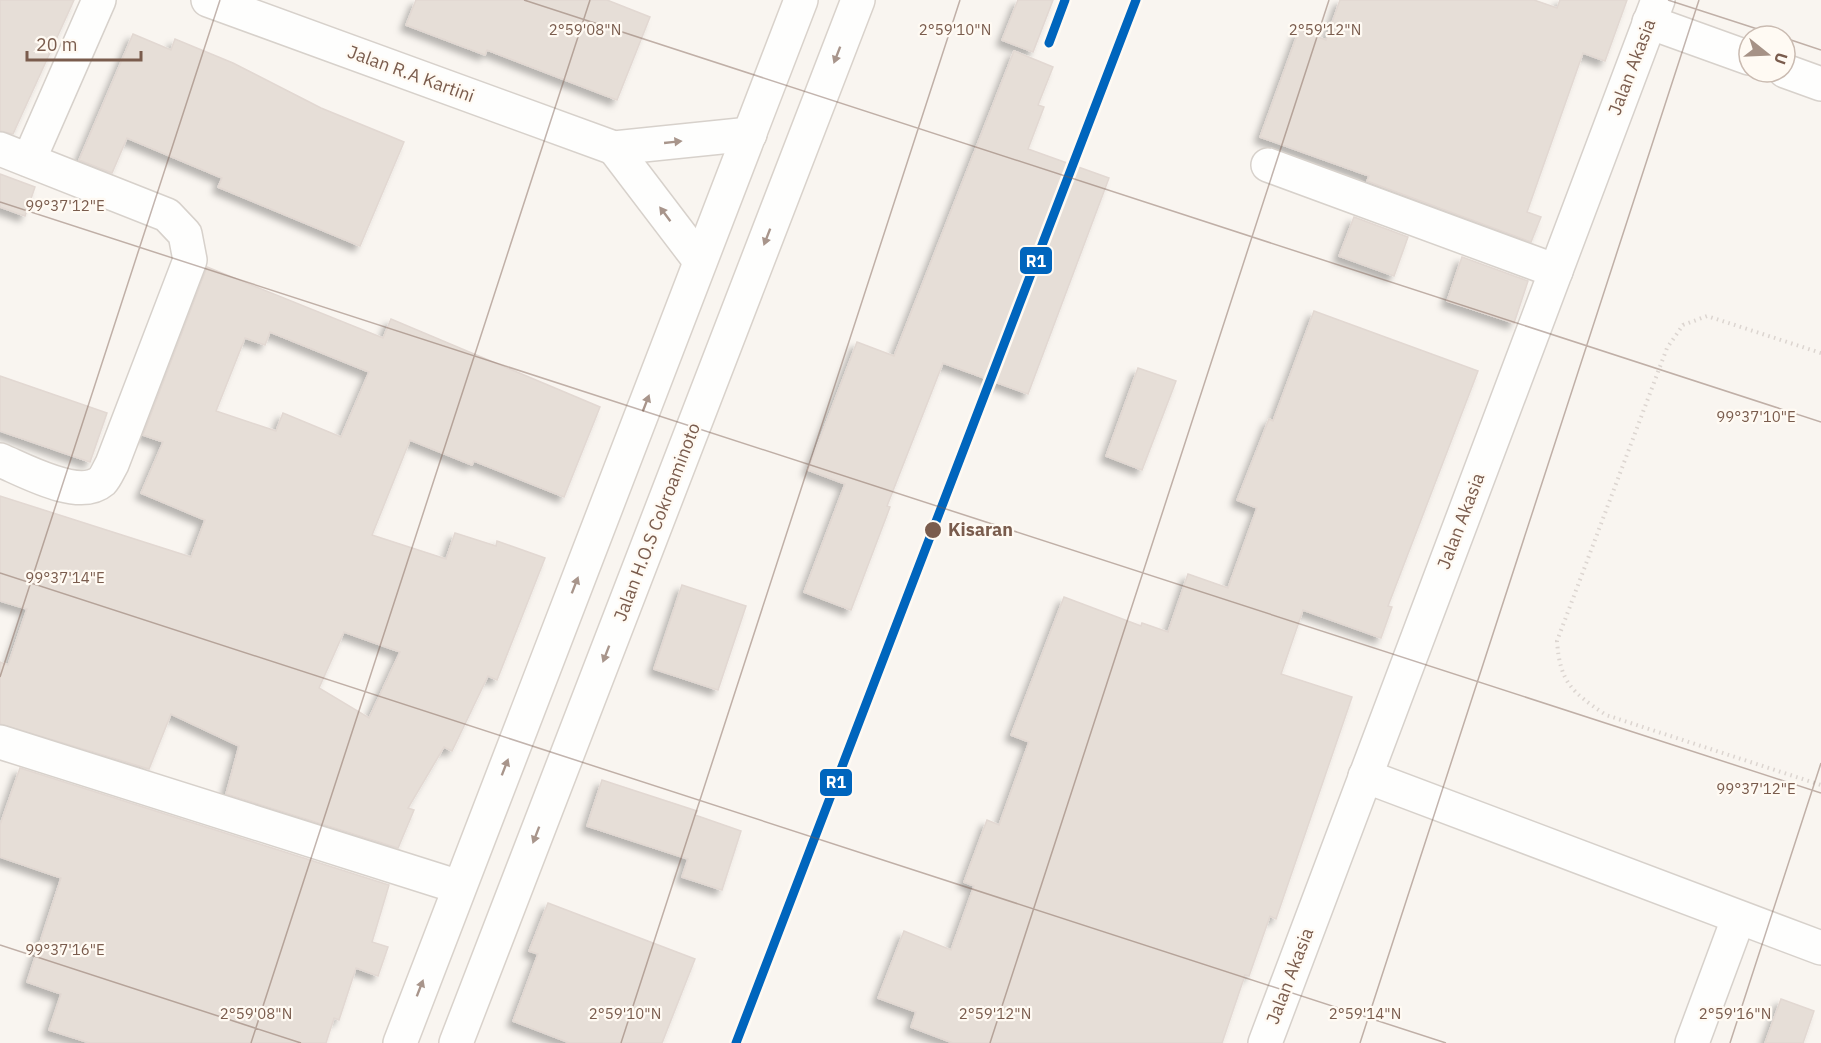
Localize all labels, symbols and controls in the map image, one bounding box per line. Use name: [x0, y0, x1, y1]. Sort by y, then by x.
street label: Jalan Akasia: [1603, 15, 1661, 118]
text: 2°59'08"N: [549, 20, 621, 39]
text: 2°59'10"N: [919, 20, 991, 39]
text: 2°59'12"N: [1289, 20, 1361, 39]
scale bar: [27, 24, 141, 62]
north arrow: [1737, 24, 1797, 84]
text: 20 m: [36, 33, 78, 56]
street label: Jalan R.A Kartini: [345, 40, 478, 107]
one-way arrow: [832, 46, 842, 64]
text: U: [1770, 50, 1792, 67]
one-way arrow: [663, 137, 682, 147]
text: 99°37'12"E: [25, 196, 105, 215]
one-way arrow: [658, 206, 671, 222]
one-way arrow: [762, 228, 772, 246]
line badge: R1: [1019, 246, 1053, 275]
text: R1: [1026, 251, 1047, 271]
one-way arrow: [641, 394, 651, 412]
text: 99°37'10"E: [1716, 407, 1796, 426]
street label: Jalan H.O.S Cokroaminoto: [608, 419, 705, 624]
street label: Jalan Akasia: [1432, 469, 1490, 572]
place label: Kisaran: [948, 518, 1013, 541]
marker: Kisaran: [923, 520, 943, 540]
text: 99°37'14"E: [25, 568, 105, 587]
one-way arrow: [571, 576, 581, 594]
one-way arrow: [601, 645, 611, 663]
one-way arrow: [501, 758, 510, 776]
line badge: R1: [819, 768, 853, 797]
text: R1: [826, 772, 847, 792]
text: 99°37'12"E: [1716, 779, 1796, 798]
one-way arrow: [530, 827, 540, 845]
street label: Jalan Akasia: [1261, 924, 1319, 1027]
text: 99°37'16"E: [25, 940, 105, 959]
one-way arrow: [416, 979, 426, 997]
text: 2°59'08"N: [220, 1004, 292, 1023]
text: 2°59'10"N: [589, 1004, 661, 1023]
text: 2°59'12"N: [959, 1004, 1031, 1023]
text: 2°59'14"N: [1329, 1004, 1401, 1023]
text: 2°59'16"N: [1699, 1004, 1771, 1023]

